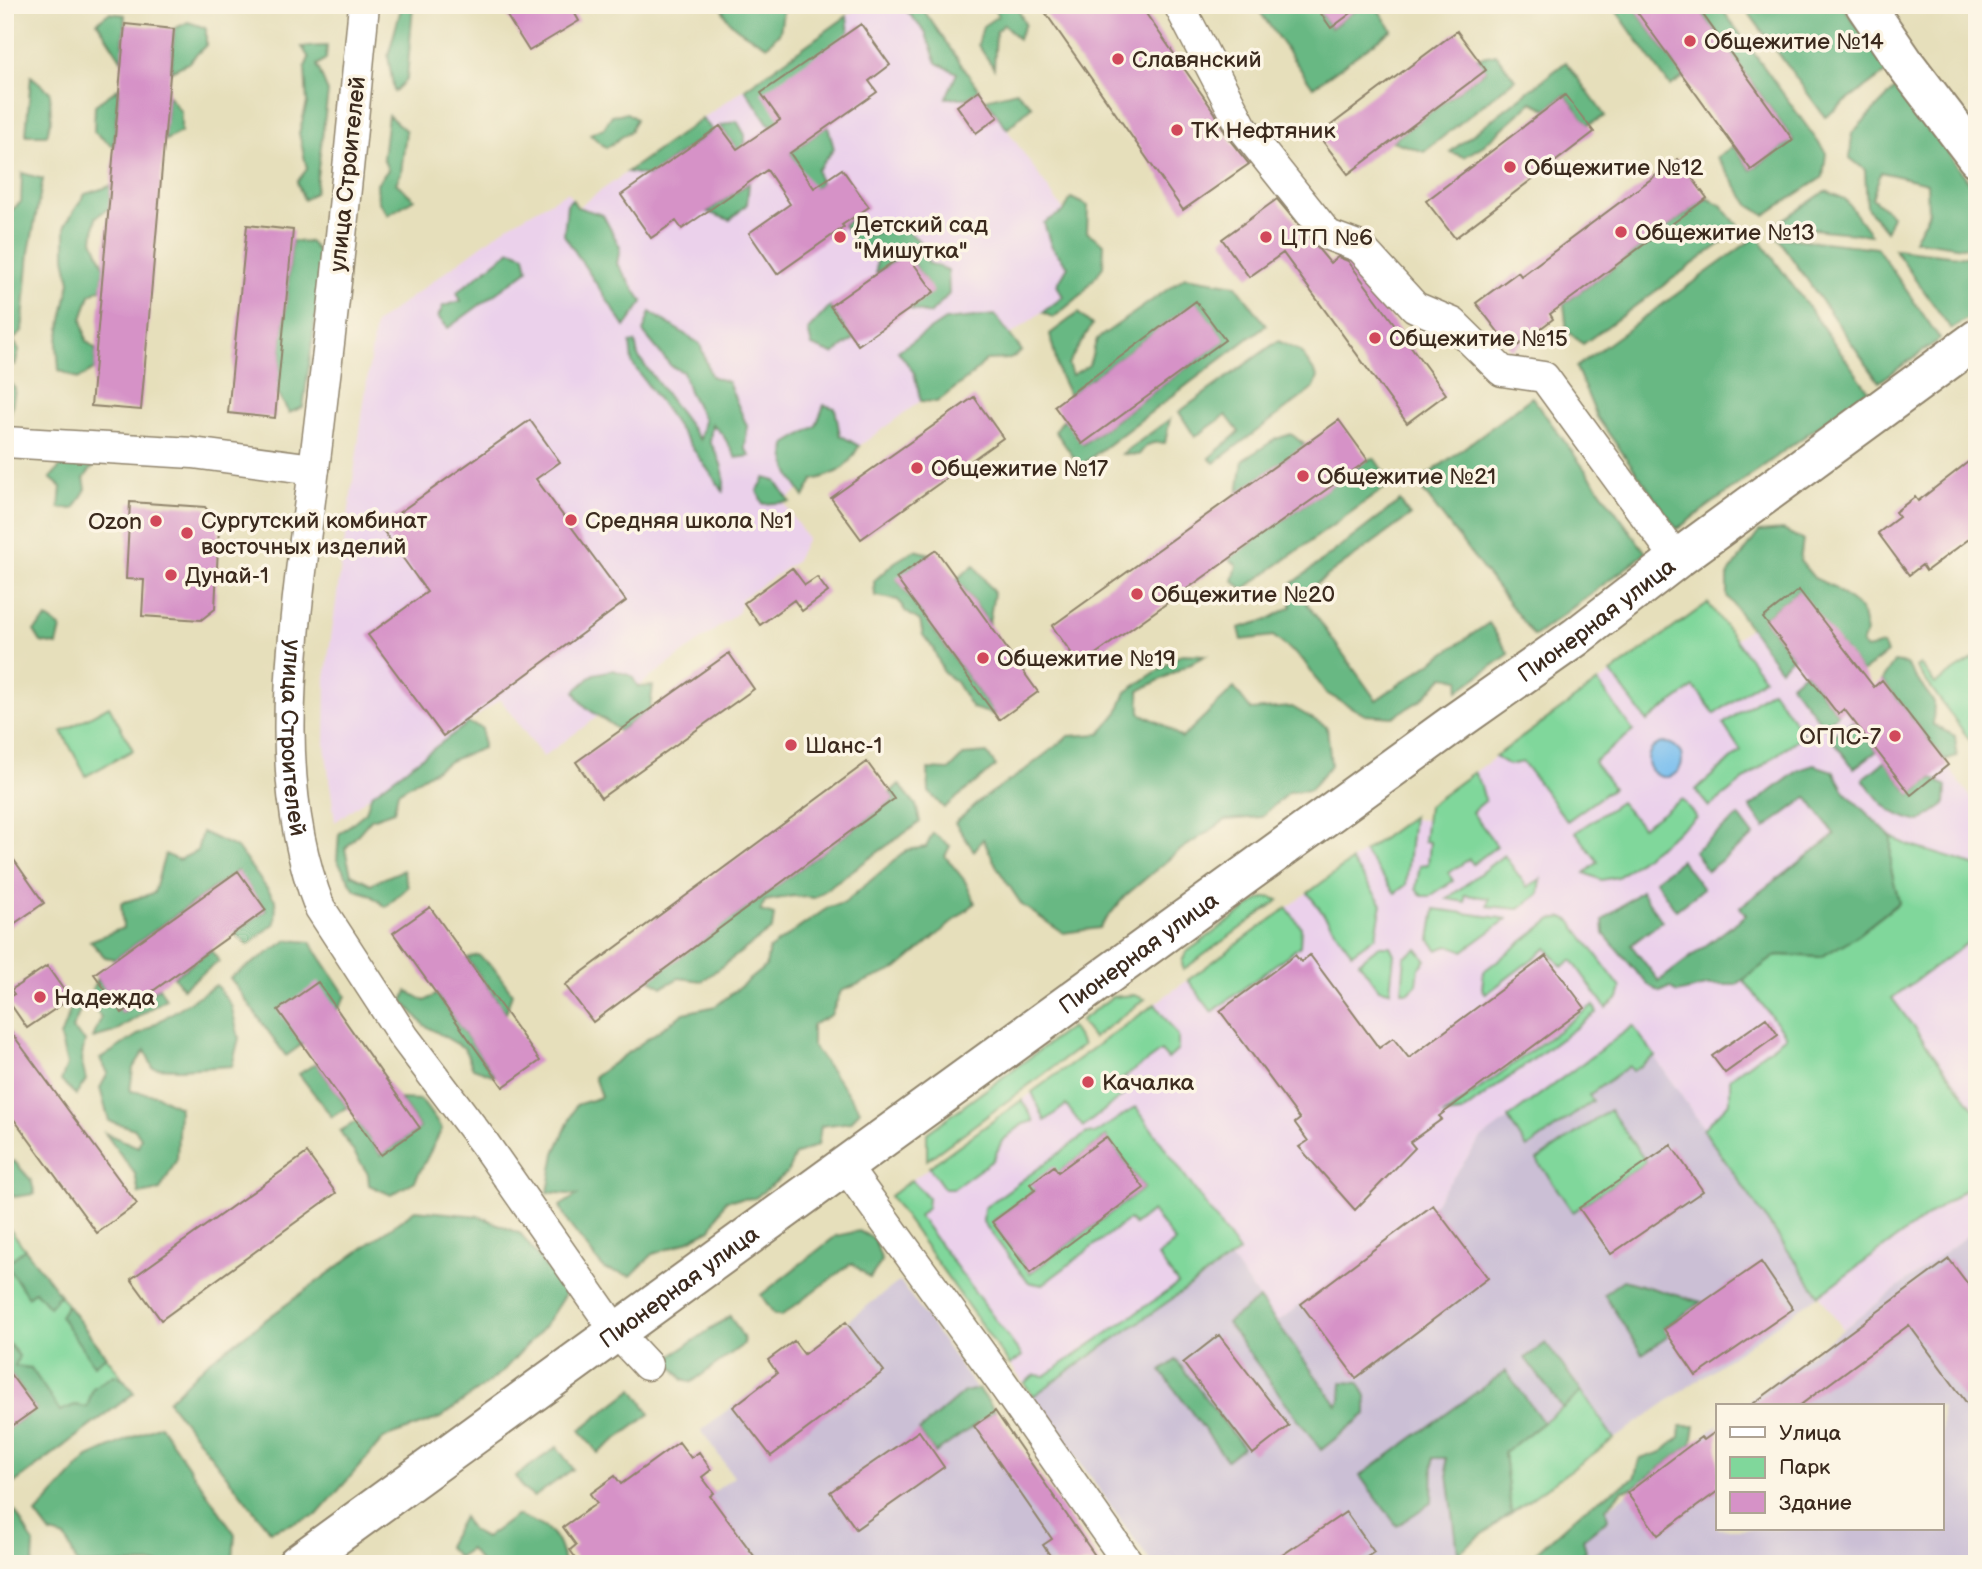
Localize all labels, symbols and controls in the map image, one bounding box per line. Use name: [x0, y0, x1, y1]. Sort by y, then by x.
place label: Общежитие №14: [1704, 28, 1884, 56]
marker: Общежитие №14: [1682, 33, 1698, 49]
place label: Славянский: [1132, 46, 1262, 74]
marker: Славянский: [1110, 51, 1126, 67]
street label: улица Строителей: [324, 75, 372, 273]
place label: ТК Нефтяник: [1191, 117, 1336, 145]
marker: ТК Нефтяник: [1169, 122, 1185, 138]
place label: Общежитие №12: [1524, 154, 1704, 182]
marker: Общежитие №12: [1502, 159, 1518, 175]
place label: Детский сад "Мишутка": [854, 211, 988, 265]
place label: Общежитие №13: [1635, 219, 1815, 247]
place label: ЦТП №6: [1280, 224, 1373, 252]
marker: Общежитие №13: [1613, 224, 1629, 240]
marker: Детский сад "Мишутка": [832, 229, 848, 245]
marker: ЦТП №6: [1258, 229, 1274, 245]
place label: Общежитие №15: [1389, 325, 1568, 353]
marker: Общежитие №15: [1367, 330, 1383, 346]
place label: Общежитие №17: [931, 455, 1109, 483]
marker: Общежитие №17: [909, 460, 925, 476]
place label: Общежитие №21: [1317, 463, 1496, 491]
marker: Общежитие №21: [1295, 468, 1311, 484]
place label: Сургутский комбинат восточных изделий: [201, 507, 428, 561]
place label: Средняя школа №1: [585, 507, 793, 535]
place label: Ozon: [88, 508, 142, 536]
marker: Средняя школа №1: [563, 512, 579, 528]
marker: Ozon: [148, 513, 164, 529]
marker: Сургутский комбинат восточных изделий: [179, 525, 195, 541]
street label: Пионерная улица: [1512, 552, 1682, 689]
place label: Дунай-1: [185, 562, 269, 590]
marker: Дунай-1: [163, 567, 179, 583]
place label: Общежитие №20: [1151, 581, 1335, 609]
marker: Общежитие №20: [1129, 586, 1145, 602]
street label: улица Строителей: [274, 639, 312, 838]
place label: Общежитие №19: [997, 645, 1176, 673]
marker: Общежитие №19: [975, 650, 991, 666]
place label: ОГПС-7: [1799, 723, 1882, 751]
marker: ОГПС-7: [1887, 728, 1903, 744]
place label: Шанс-1: [805, 732, 883, 760]
marker: Шанс-1: [783, 737, 799, 753]
street label: Пионерная улица: [1054, 886, 1224, 1021]
place label: Надежда: [54, 984, 155, 1012]
marker: Надежда: [32, 989, 48, 1005]
place label: Качалка: [1102, 1069, 1195, 1097]
marker: Качалка: [1080, 1074, 1096, 1090]
street label: Пионерная улица: [594, 1220, 765, 1355]
legend: [1716, 1404, 1944, 1530]
text: Улица: [1779, 1421, 1842, 1446]
text: Парк: [1779, 1455, 1830, 1480]
text: Здание: [1779, 1491, 1852, 1516]

